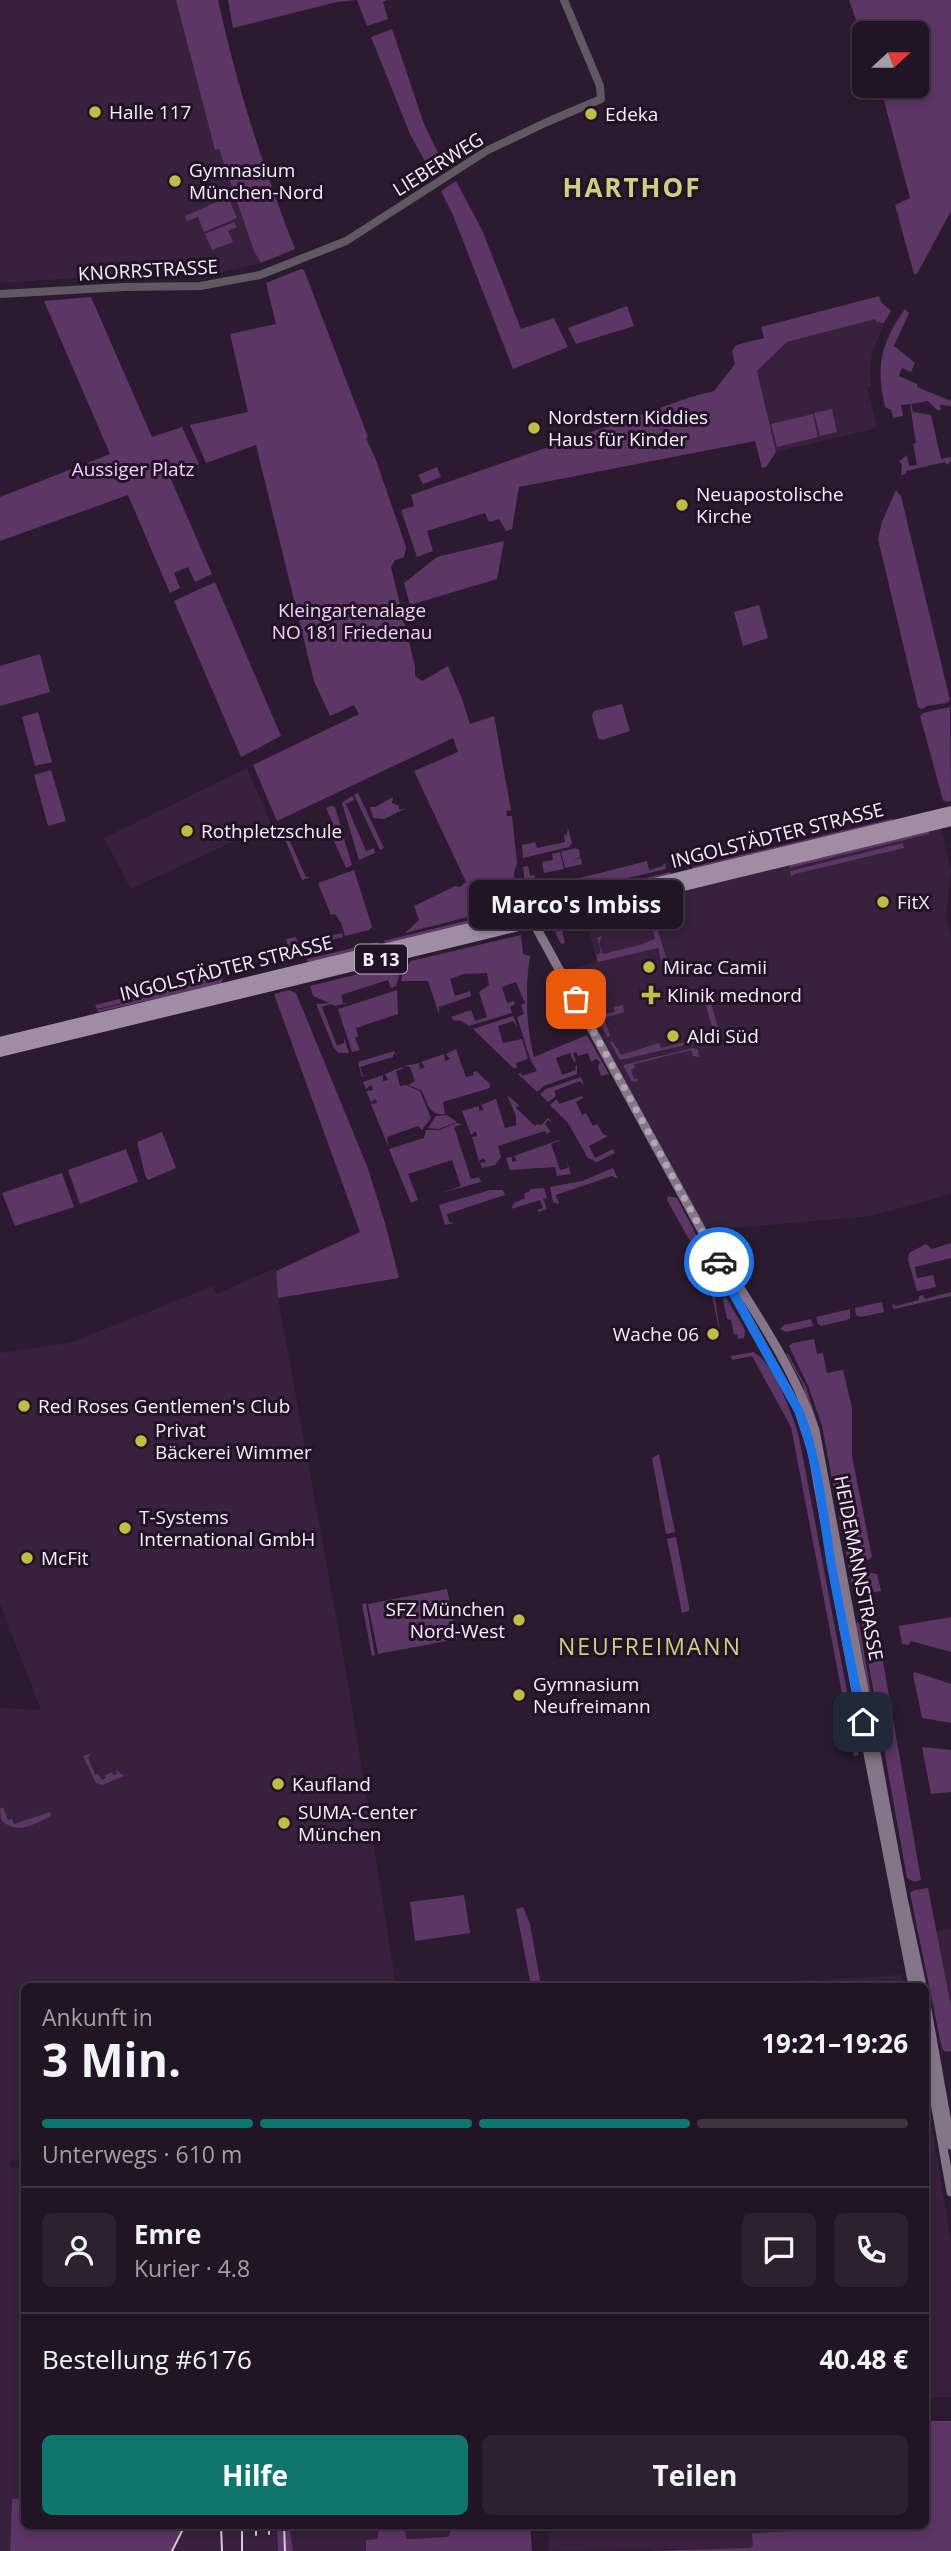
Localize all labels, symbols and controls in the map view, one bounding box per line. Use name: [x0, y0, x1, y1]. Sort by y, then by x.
north arrow: [852, 21, 929, 98]
map controls: [852, 21, 929, 98]
place label: Halle 117: [109, 99, 191, 125]
place label: Edeka: [605, 101, 658, 127]
marker: Halle 117: [87, 104, 103, 120]
marker: Edeka: [583, 106, 599, 122]
street label: LIEBERWEG: [388, 126, 488, 202]
place label: Gymnasium München-Nord: [189, 157, 324, 205]
district label: HARTHOF: [563, 169, 701, 205]
marker: Gymnasium München-Nord: [167, 173, 183, 189]
street label: KNORRSTRASSE: [77, 253, 219, 287]
place label: Nordstern Kiddies Haus für Kinder: [548, 404, 708, 452]
marker: Nordstern Kiddies Haus für Kinder: [526, 420, 542, 436]
park label: Aussiger Platz: [72, 456, 194, 482]
place label: Neuapostolische Kirche: [696, 481, 844, 529]
marker: Neuapostolische Kirche: [674, 497, 690, 513]
park label: Kleingartenalage NO 181 Friedenau: [272, 597, 432, 645]
street label: INGOLSTÄDTER STRASSE: [668, 796, 886, 874]
place label: Rothpletzschule: [201, 818, 342, 844]
marker: Rothpletzschule: [179, 823, 195, 839]
callout: Marco's Imbiss: [469, 880, 683, 929]
text: Marco's Imbiss: [491, 888, 661, 920]
place label: FitX: [897, 889, 929, 915]
marker: FitX: [875, 894, 891, 910]
street label: INGOLSTÄDTER STRASSE: [117, 929, 335, 1007]
road number: B 13: [355, 944, 407, 974]
place label: Mirac Camii: [663, 954, 767, 980]
marker: Mirac Camii: [641, 959, 657, 975]
pin: [546, 969, 606, 1029]
icon: bag: [557, 980, 595, 1018]
place label: Klinik mednord: [667, 982, 802, 1008]
marker: Klinik mednord: [641, 985, 661, 1005]
place label: Aldi Süd: [687, 1023, 759, 1049]
marker: Aldi Süd: [665, 1028, 681, 1044]
courier: [684, 1227, 754, 1297]
icon: car: [700, 1243, 738, 1281]
place label: Wache 06: [613, 1321, 699, 1347]
marker: Wache 06: [705, 1326, 721, 1342]
place label: Red Roses Gentlemen's Club: [38, 1393, 290, 1419]
marker: Red Roses Gentlemen's Club: [16, 1398, 32, 1414]
place label: Privat Bäckerei Wimmer: [155, 1417, 312, 1465]
marker: Privat Bäckerei Wimmer: [133, 1433, 149, 1449]
street label: HEIDEMANNSTRASSE: [828, 1473, 890, 1663]
place label: T-Systems International GmbH: [139, 1504, 315, 1552]
marker: T-Systems International GmbH: [117, 1520, 133, 1536]
place label: McFit: [41, 1545, 89, 1571]
marker: McFit: [19, 1550, 35, 1566]
place label: SFZ München Nord-West: [385, 1596, 505, 1644]
marker: SFZ München Nord-West: [511, 1612, 527, 1628]
district label: NEUFREIMANN: [558, 1630, 742, 1662]
place label: Gymnasium Neufreimann: [533, 1671, 651, 1719]
marker: Gymnasium Neufreimann: [511, 1687, 527, 1703]
pin: [833, 1692, 893, 1752]
icon: home: [844, 1703, 882, 1741]
place label: Kaufland: [292, 1771, 371, 1797]
marker: Kaufland: [270, 1776, 286, 1792]
place label: SUMA-Center München: [298, 1799, 417, 1847]
marker: SUMA-Center München: [276, 1815, 292, 1831]
text: Ankunft in: [42, 2001, 153, 2033]
text: 19:21–19:26: [761, 2025, 908, 2061]
text: 3 Min.: [42, 2028, 181, 2090]
text: Unterwegs · 610 m: [42, 2138, 242, 2170]
button: person: [42, 2213, 116, 2287]
button: chat: [742, 2213, 816, 2287]
button: phone: [834, 2213, 908, 2287]
text: Emre: [134, 2216, 201, 2252]
text: Kurier · 4.8: [134, 2252, 250, 2284]
text: Bestellung #6176: [42, 2341, 252, 2377]
text: 40.48 €: [820, 2341, 908, 2377]
button: Hilfe: [42, 2435, 468, 2515]
button: Teilen: [482, 2435, 908, 2515]

